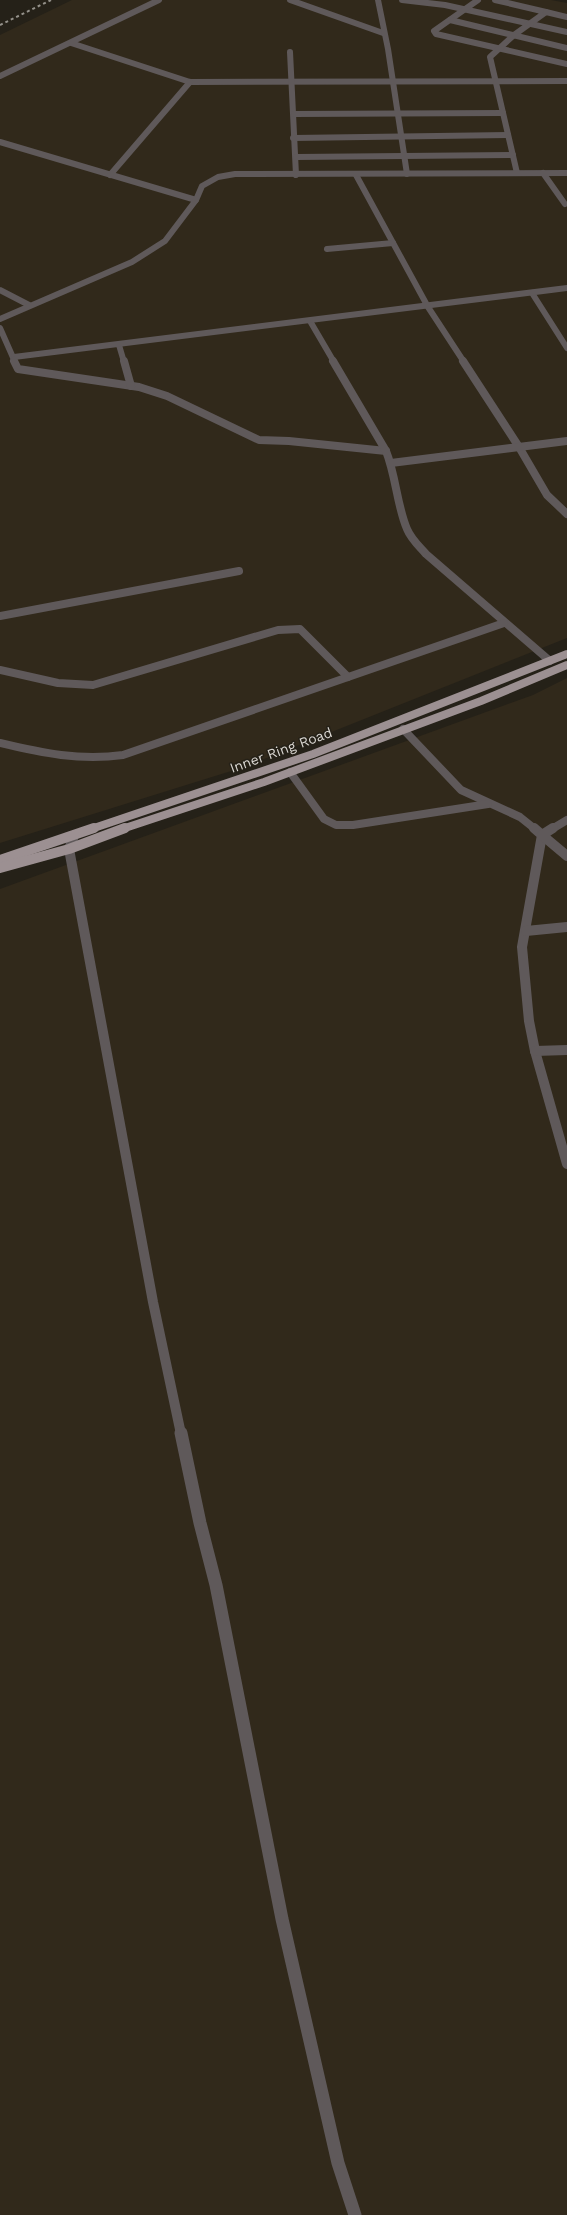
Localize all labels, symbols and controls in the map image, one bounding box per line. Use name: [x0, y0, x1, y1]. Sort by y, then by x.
street label: Inner Ring Road: [228, 724, 334, 776]

